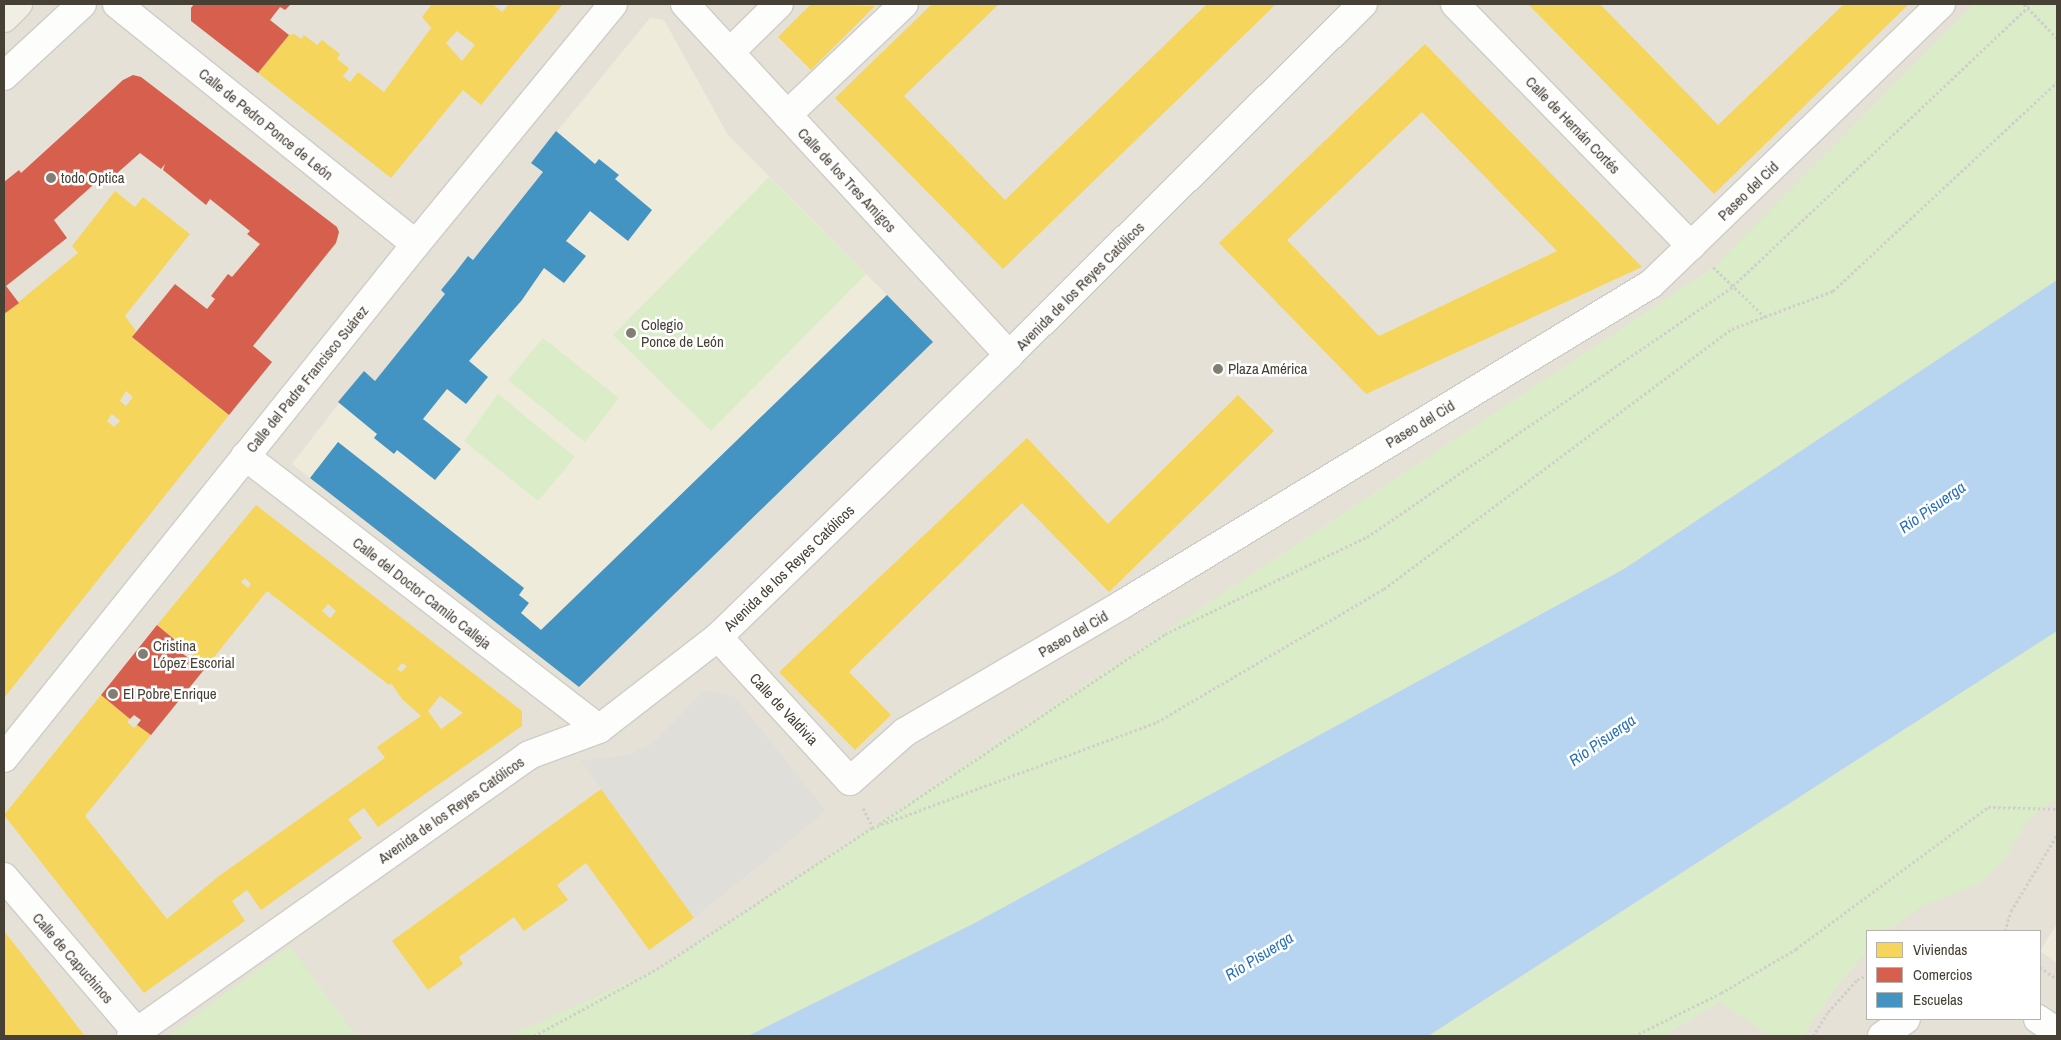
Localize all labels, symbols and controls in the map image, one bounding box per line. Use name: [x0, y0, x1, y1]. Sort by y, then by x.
street label: Calle de Pedro Ponce de León: [195, 64, 337, 184]
street label: Calle de Hernán Cortés: [1522, 73, 1624, 177]
street label: Calle de los Tres Amigos: [794, 124, 900, 236]
street label: Paseo del Cid: [1714, 158, 1782, 224]
place label: todo Optica: [61, 169, 125, 187]
marker: todo Optica: [45, 172, 57, 184]
street label: Avenida de los Reyes Católicos: [1012, 218, 1148, 354]
street label: Calle del Padre Francisco Suárez: [242, 302, 372, 456]
place label: Colegio Ponce de León: [641, 315, 724, 350]
marker: Colegio Ponce de León: [625, 327, 637, 339]
place label: Plaza América: [1228, 360, 1308, 378]
marker: Plaza América: [1212, 363, 1224, 375]
street label: Paseo del Cid: [1382, 396, 1458, 452]
water label: Río Pisuerga: [1895, 477, 1969, 537]
street label: Avenida de los Reyes Católicos: [720, 501, 858, 635]
street label: Calle del Doctor Camilo Calleja: [349, 533, 495, 653]
street label: Paseo del Cid: [1035, 607, 1111, 661]
place label: Cristina López Escorial: [153, 636, 234, 671]
marker: Cristina López Escorial: [137, 648, 149, 660]
street label: Calle de Valdivia: [746, 669, 822, 749]
place label: El Pobre Enrique: [123, 685, 217, 703]
marker: El Pobre Enrique: [107, 688, 119, 700]
water label: Río Pisuerga: [1565, 710, 1639, 770]
street label: Avenida de los Reyes Católicos: [375, 753, 527, 867]
street label: Calle de Capuchinos: [29, 909, 117, 1007]
water label: Río Pisuerga: [1221, 928, 1297, 984]
legend: [1866, 930, 2041, 1020]
text: Viviendas: [1913, 939, 1968, 960]
text: Comercios: [1913, 964, 1972, 985]
text: Escuelas: [1913, 989, 1963, 1010]

